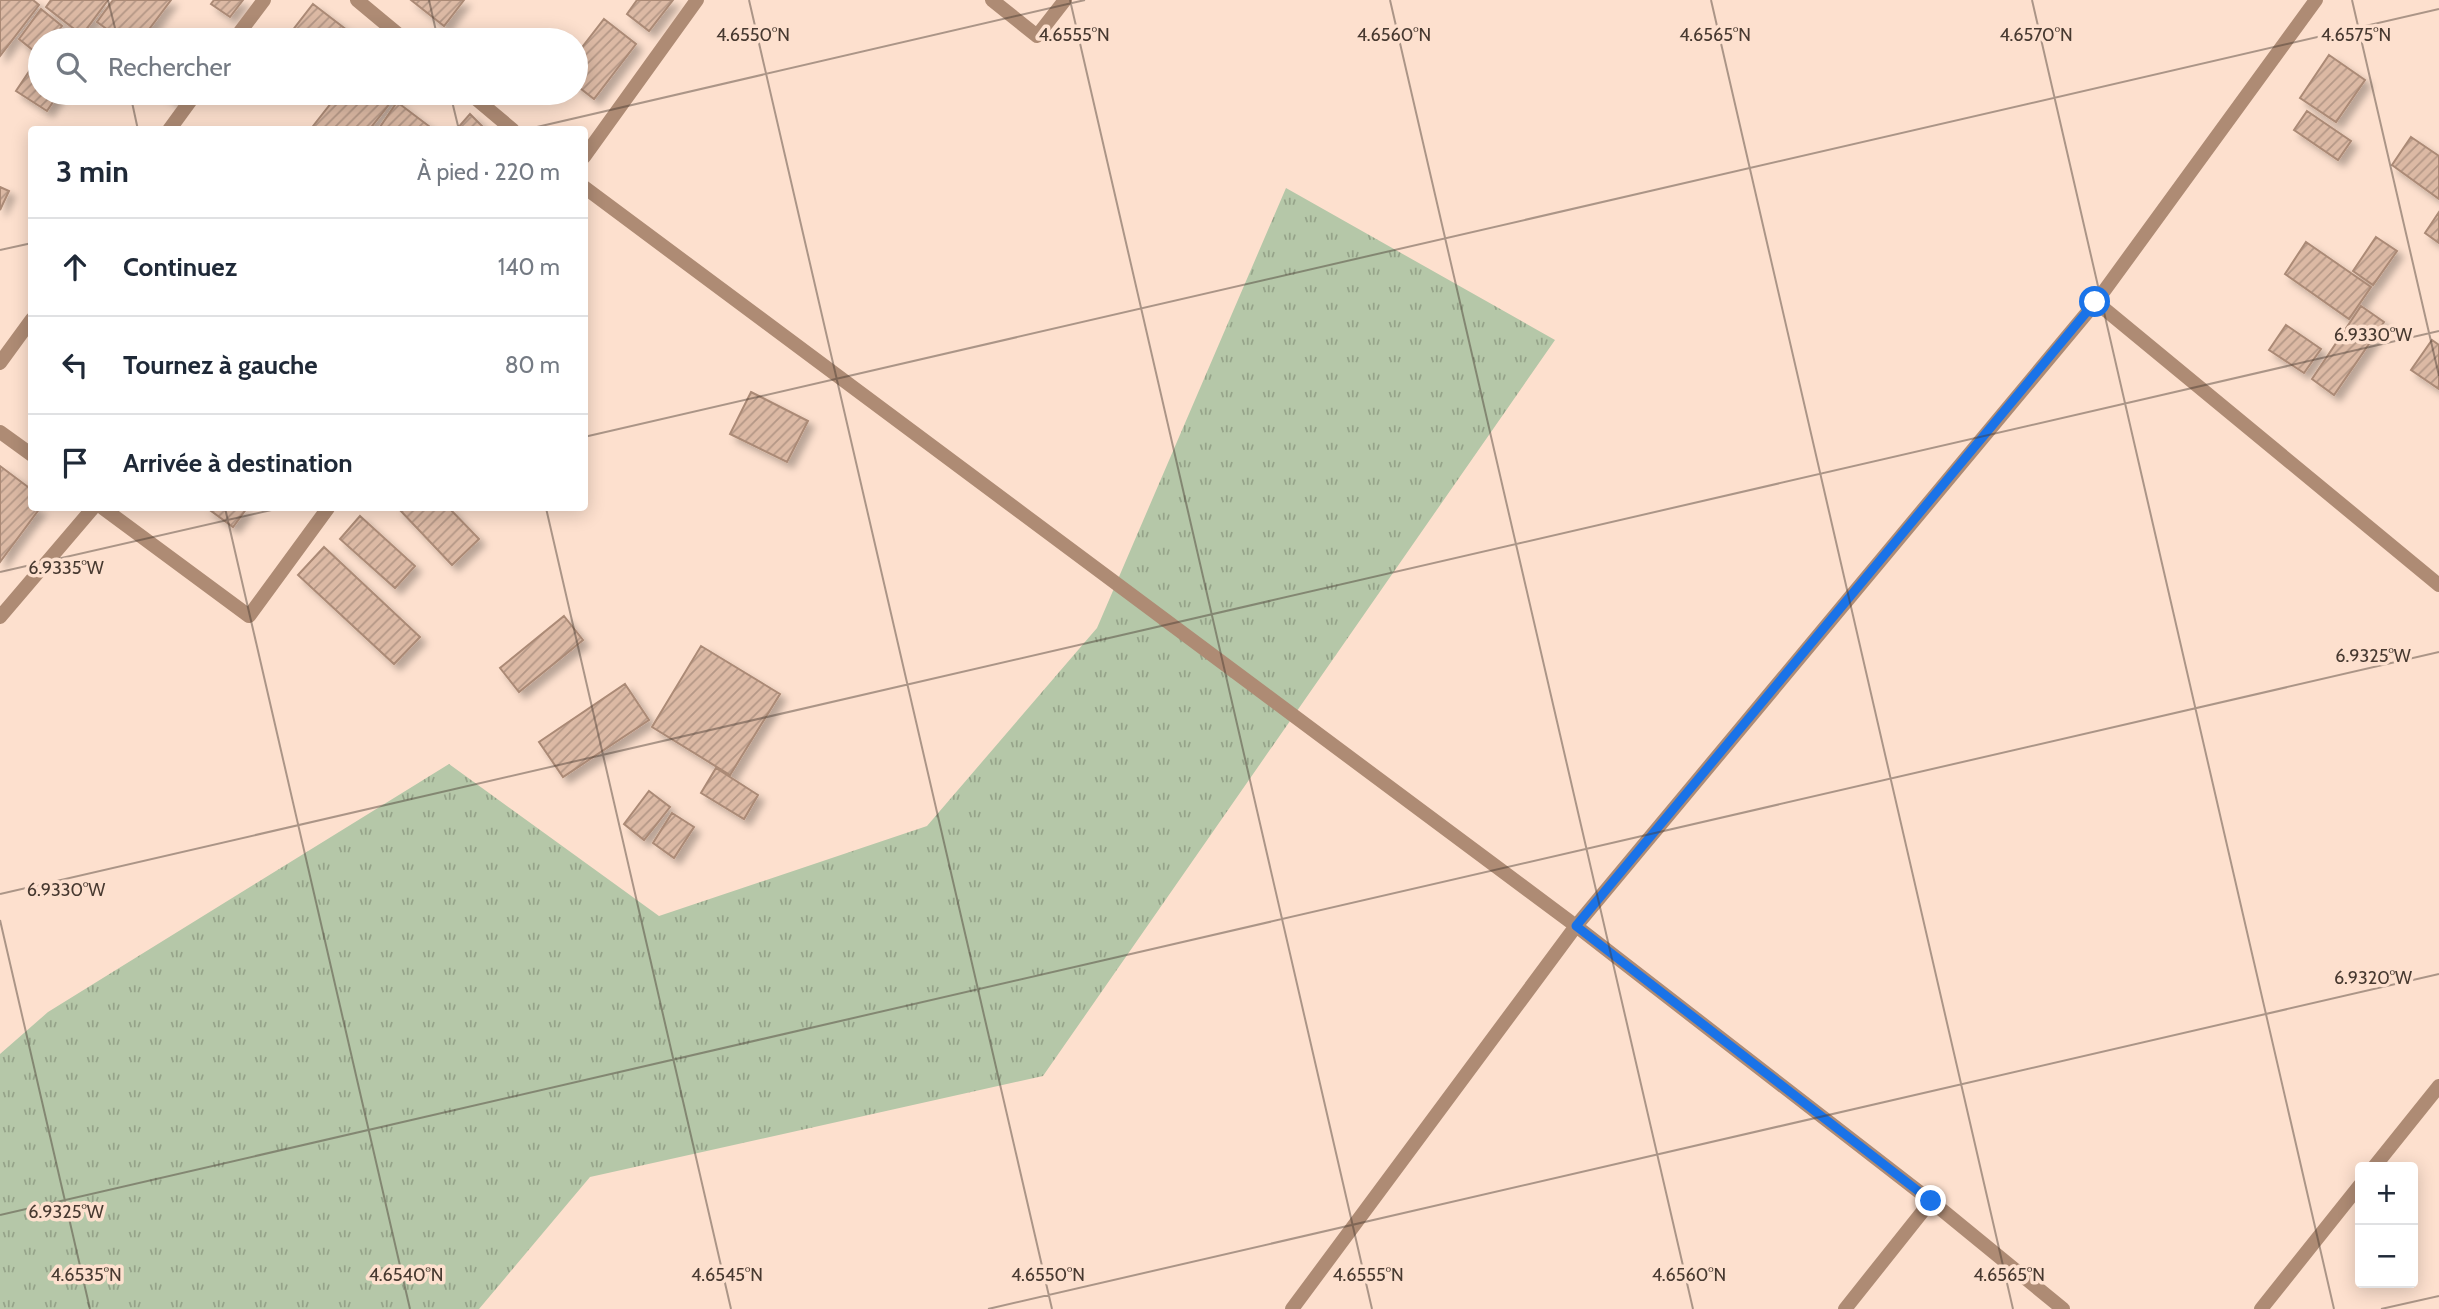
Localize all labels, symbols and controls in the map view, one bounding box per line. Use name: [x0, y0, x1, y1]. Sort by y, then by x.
text: 4.6550°N: [716, 24, 790, 46]
text: 4.6555°N: [1038, 24, 1110, 46]
text: 4.6560°N: [1357, 24, 1431, 46]
text: 4.6565°N: [1679, 24, 1751, 46]
text: 4.6570°N: [1999, 24, 2073, 46]
text: 4.6575°N: [2321, 24, 2391, 46]
search box: [28, 28, 588, 105]
icon: search: [52, 48, 90, 86]
text: Rechercher: [108, 51, 231, 83]
text: 3 min: [56, 153, 129, 190]
text: À pied · 220 m: [417, 158, 560, 186]
icon: ahead: [56, 248, 94, 286]
text: Continuez: [123, 251, 237, 283]
text: 140 m: [498, 253, 560, 281]
route start: [2079, 286, 2110, 317]
text: 6.9330°W: [2334, 324, 2412, 346]
icon: left: [56, 346, 94, 384]
text: Tournez à gauche: [123, 349, 318, 381]
text: 80 m: [505, 351, 560, 379]
icon: arrive: [56, 444, 94, 482]
text: Arrivée à destination: [123, 447, 353, 479]
text: 6.9335°W: [28, 557, 104, 579]
text: 6.9325°W: [2335, 645, 2411, 667]
text: 6.9330°W: [27, 879, 105, 901]
text: 6.9320°W: [2334, 967, 2412, 989]
map controls: [2355, 1162, 2418, 1288]
button: +: [2355, 1162, 2418, 1225]
route end: [1915, 1185, 1946, 1216]
text: 6.9325°W: [28, 1201, 104, 1223]
button: −: [2355, 1225, 2418, 1288]
text: 4.6535°N: [50, 1264, 122, 1286]
text: 4.6540°N: [369, 1264, 443, 1286]
text: 4.6545°N: [691, 1264, 763, 1286]
text: 4.6550°N: [1011, 1264, 1085, 1286]
text: 4.6555°N: [1332, 1264, 1404, 1286]
text: 4.6560°N: [1652, 1264, 1726, 1286]
text: 4.6565°N: [1973, 1264, 2045, 1286]

